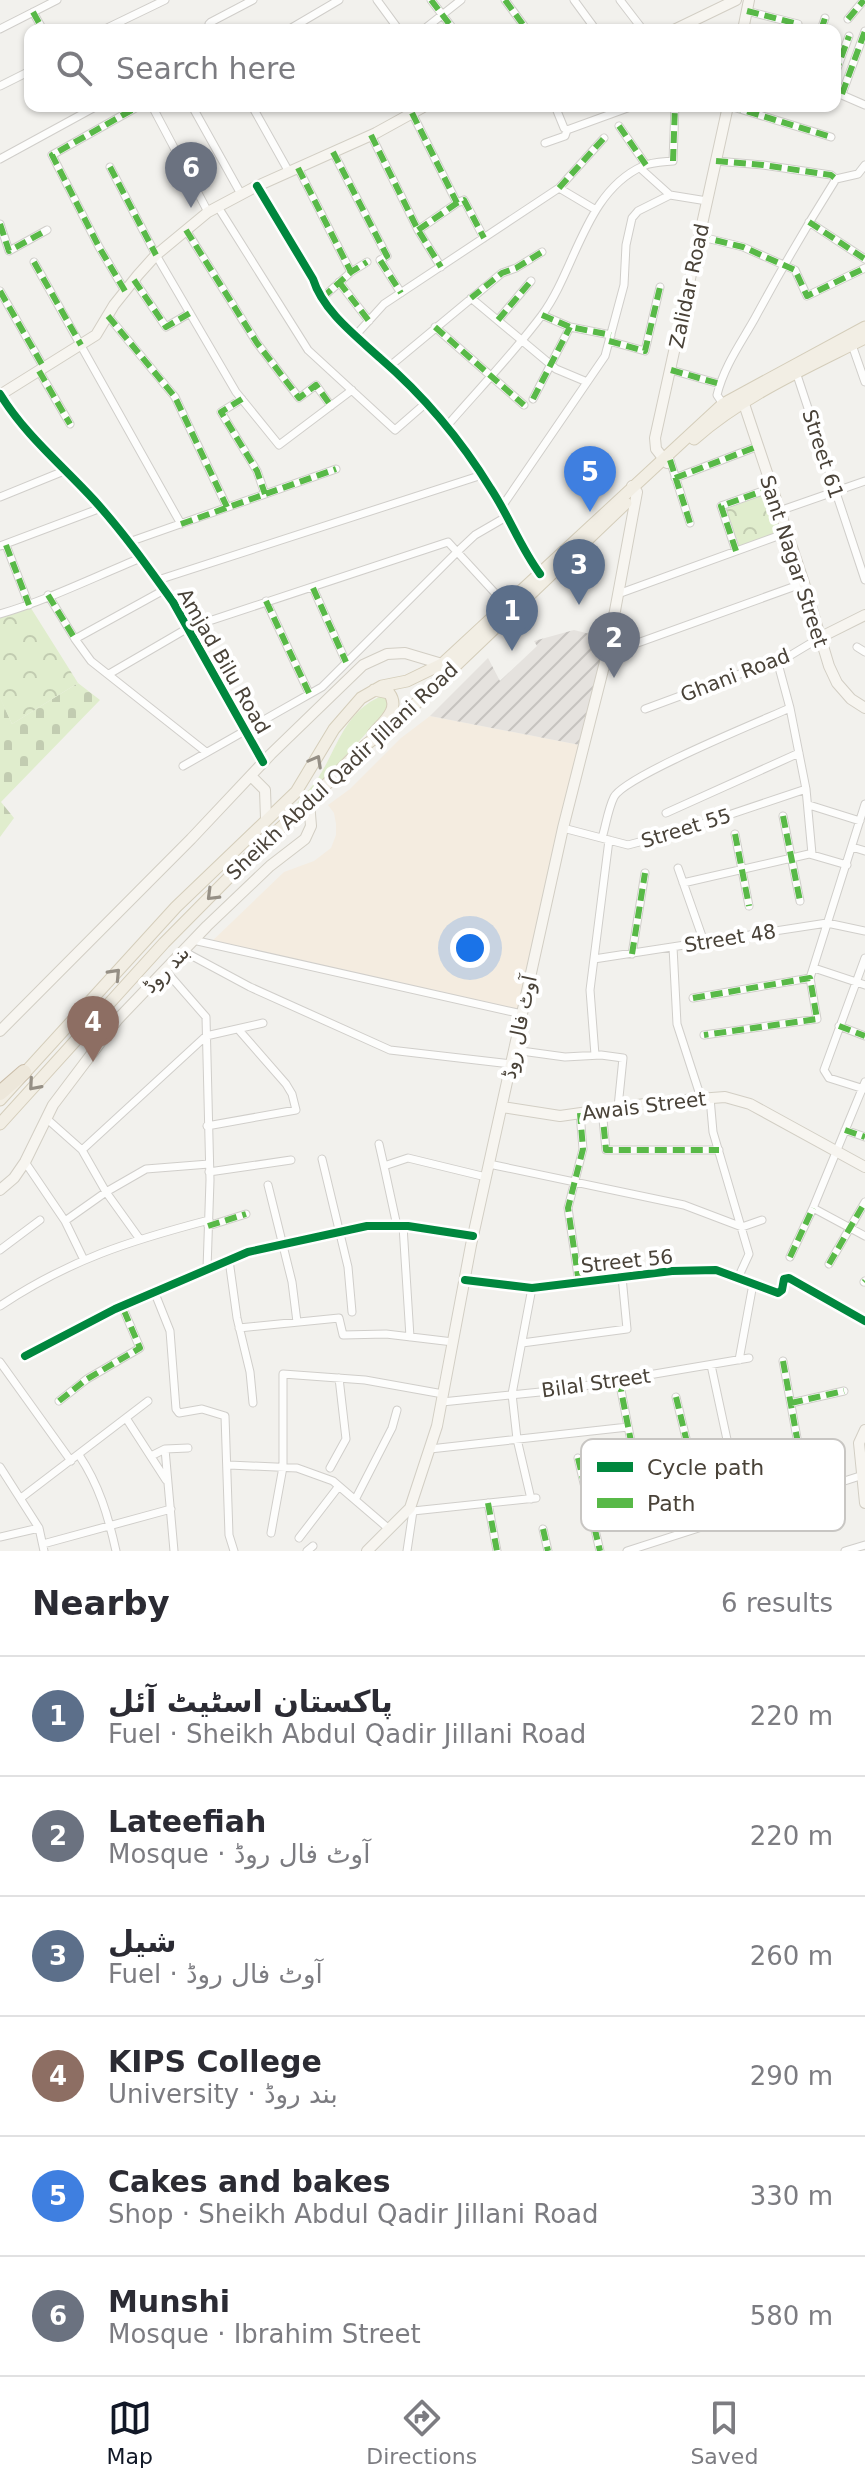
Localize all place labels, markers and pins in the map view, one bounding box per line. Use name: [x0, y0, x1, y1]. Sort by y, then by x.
pin: 6: [165, 142, 217, 208]
pin: 5: [564, 446, 616, 512]
pin: 3: [553, 539, 605, 605]
pin: 1: [486, 585, 538, 651]
pin: 2: [588, 612, 640, 678]
pin: 4: [67, 996, 119, 1062]

